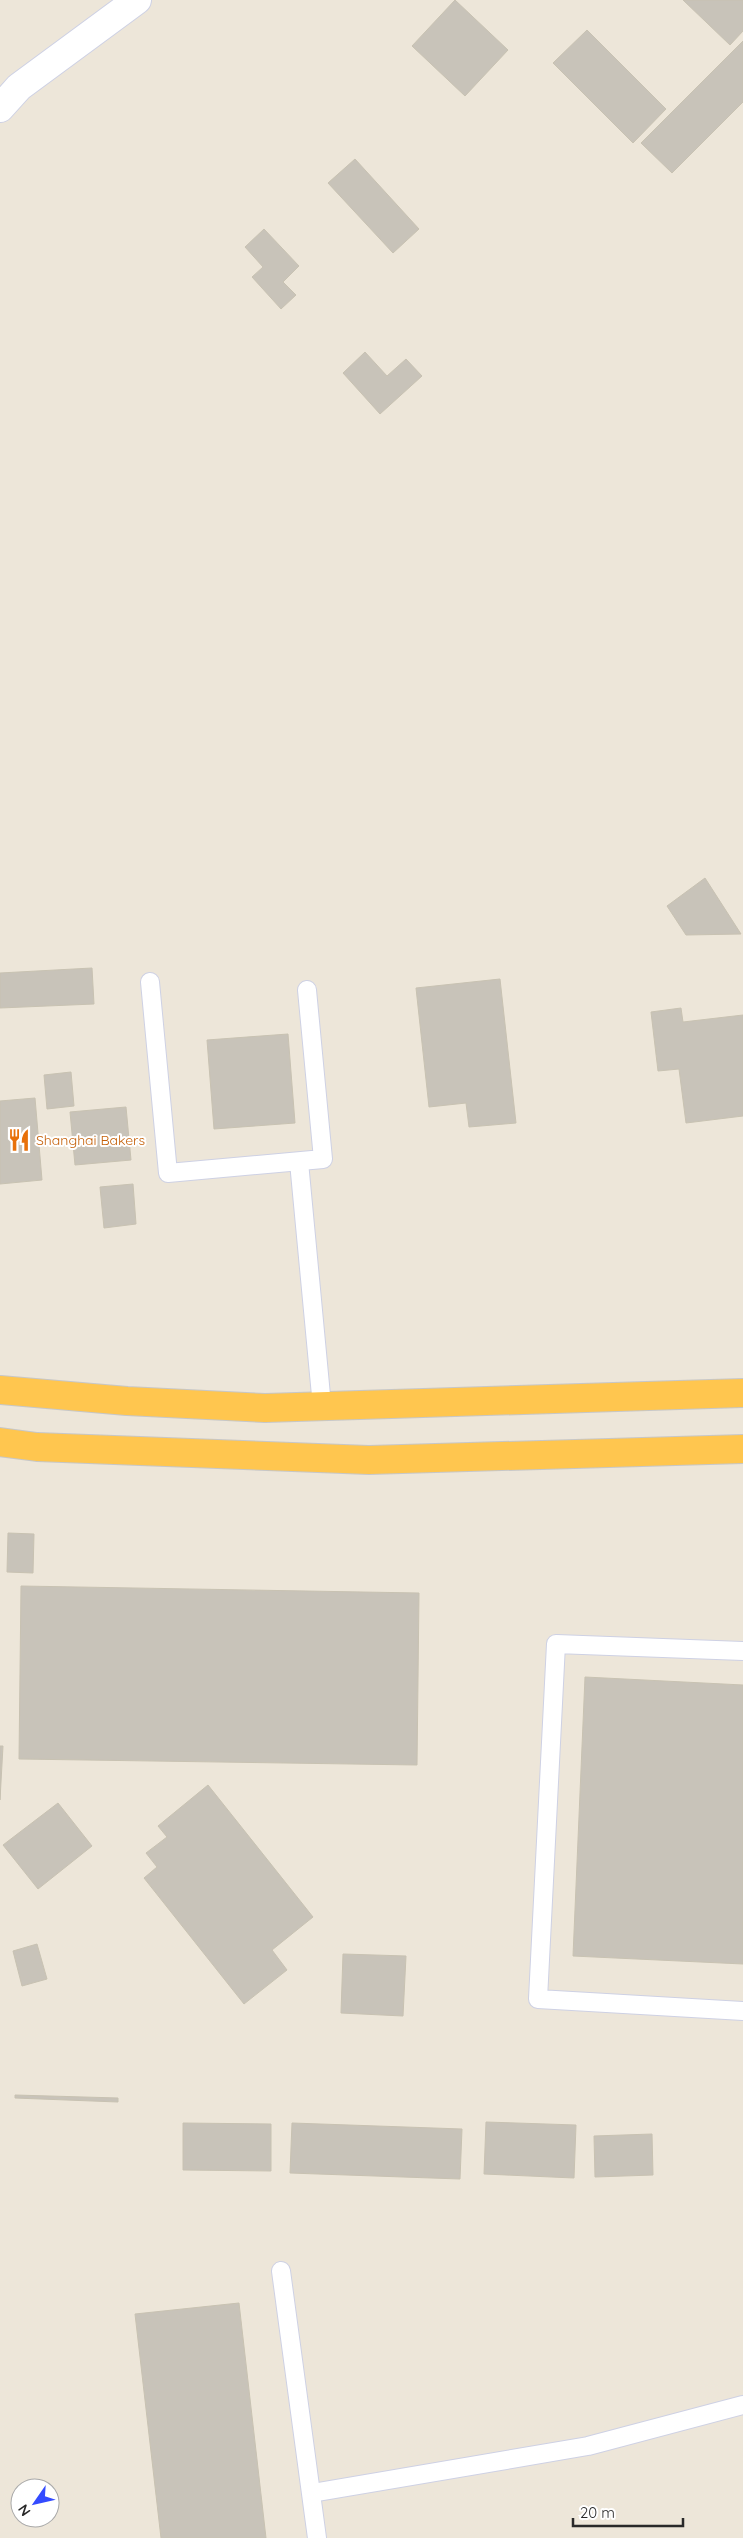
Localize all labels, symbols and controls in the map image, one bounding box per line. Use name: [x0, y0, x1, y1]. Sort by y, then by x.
restaurant icon: Shanghai Bakers: [6, 1127, 32, 1153]
place label: Shanghai Bakers: [36, 1131, 145, 1149]
north arrow: [10, 2478, 60, 2528]
scale bar: [573, 2496, 683, 2528]
text: N: [14, 2501, 35, 2520]
text: 20 m: [580, 2503, 615, 2522]

